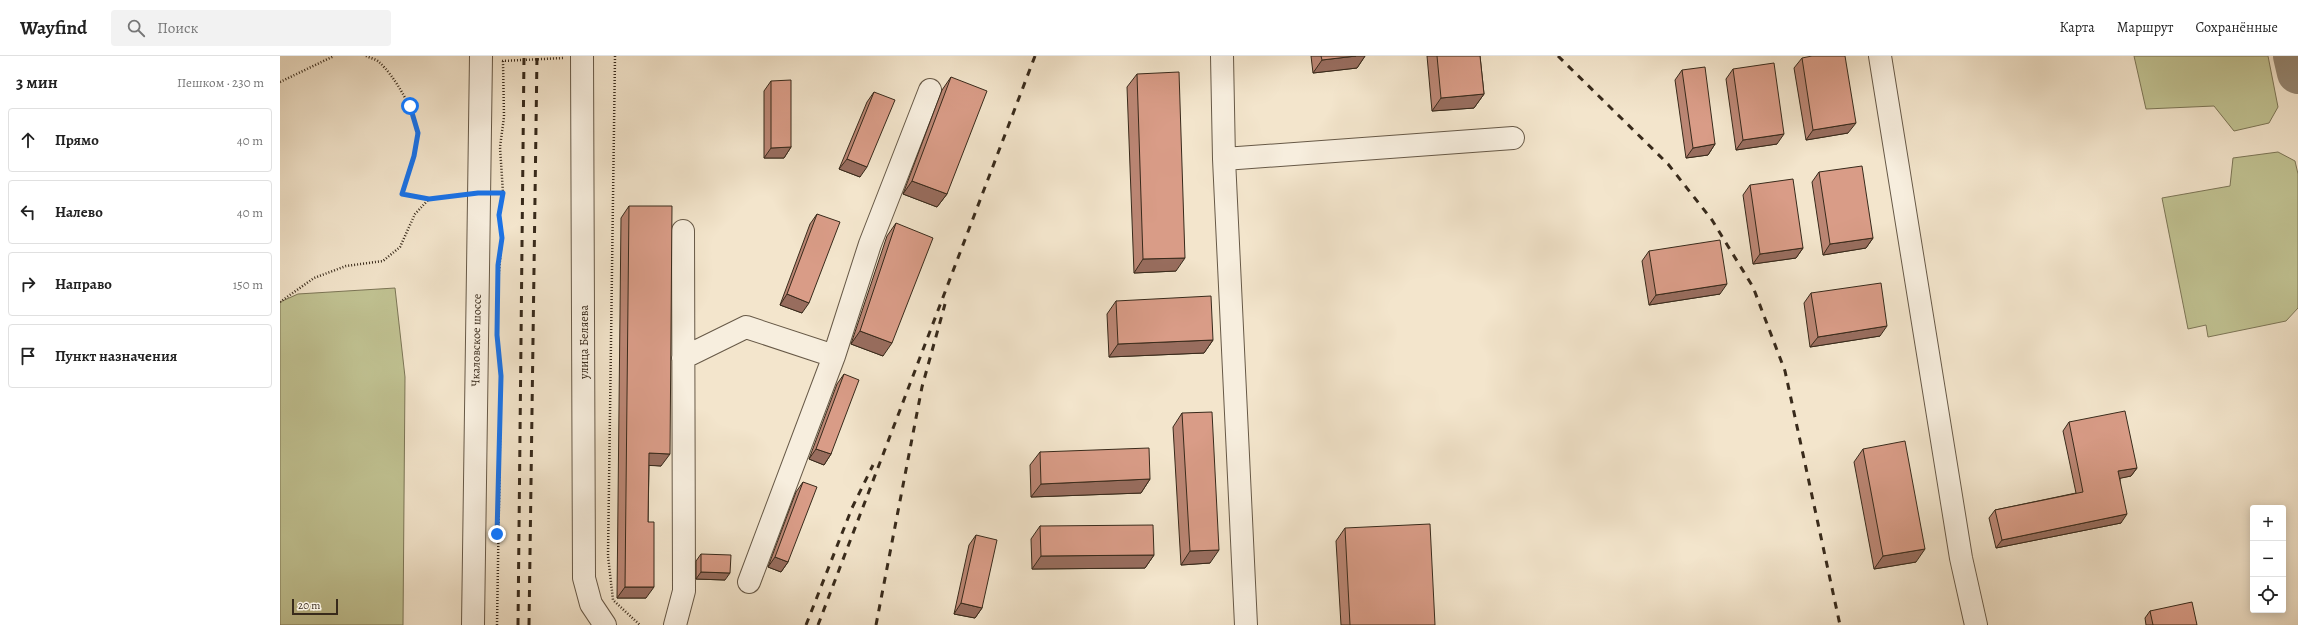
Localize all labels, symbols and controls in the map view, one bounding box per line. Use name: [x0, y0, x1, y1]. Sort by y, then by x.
search box: [111, 10, 391, 46]
text: Wayfind: [20, 15, 87, 41]
icon: search: [125, 17, 147, 39]
text: Поиск: [157, 18, 198, 38]
text: Карта: [2060, 18, 2095, 37]
text: Маршрут: [2117, 18, 2173, 37]
text: Сохранённые: [2195, 18, 2278, 37]
text: 3 мин: [16, 71, 58, 94]
text: Пешком · 230 m: [177, 74, 264, 91]
route start: [401, 97, 419, 115]
icon: ahead: [17, 129, 39, 151]
text: Прямо: [55, 130, 99, 150]
text: 40 m: [237, 132, 263, 149]
icon: left: [17, 201, 39, 223]
text: Налево: [55, 202, 103, 222]
text: 40 m: [237, 204, 263, 221]
icon: right: [17, 273, 39, 295]
text: Направо: [55, 274, 112, 294]
text: 150 m: [233, 276, 263, 293]
street label: Чкаловское шоссе: [467, 293, 485, 387]
street label: улица Беляева: [576, 304, 592, 380]
icon: arrive: [17, 345, 39, 367]
text: Пункт назначения: [55, 346, 177, 366]
map controls: [2250, 505, 2286, 613]
button: +: [2250, 505, 2286, 541]
route end: [488, 525, 506, 543]
button: −: [2250, 541, 2286, 577]
button: locate: [2250, 577, 2286, 613]
scale bar: [292, 597, 338, 616]
text: 20 m: [298, 598, 320, 613]

